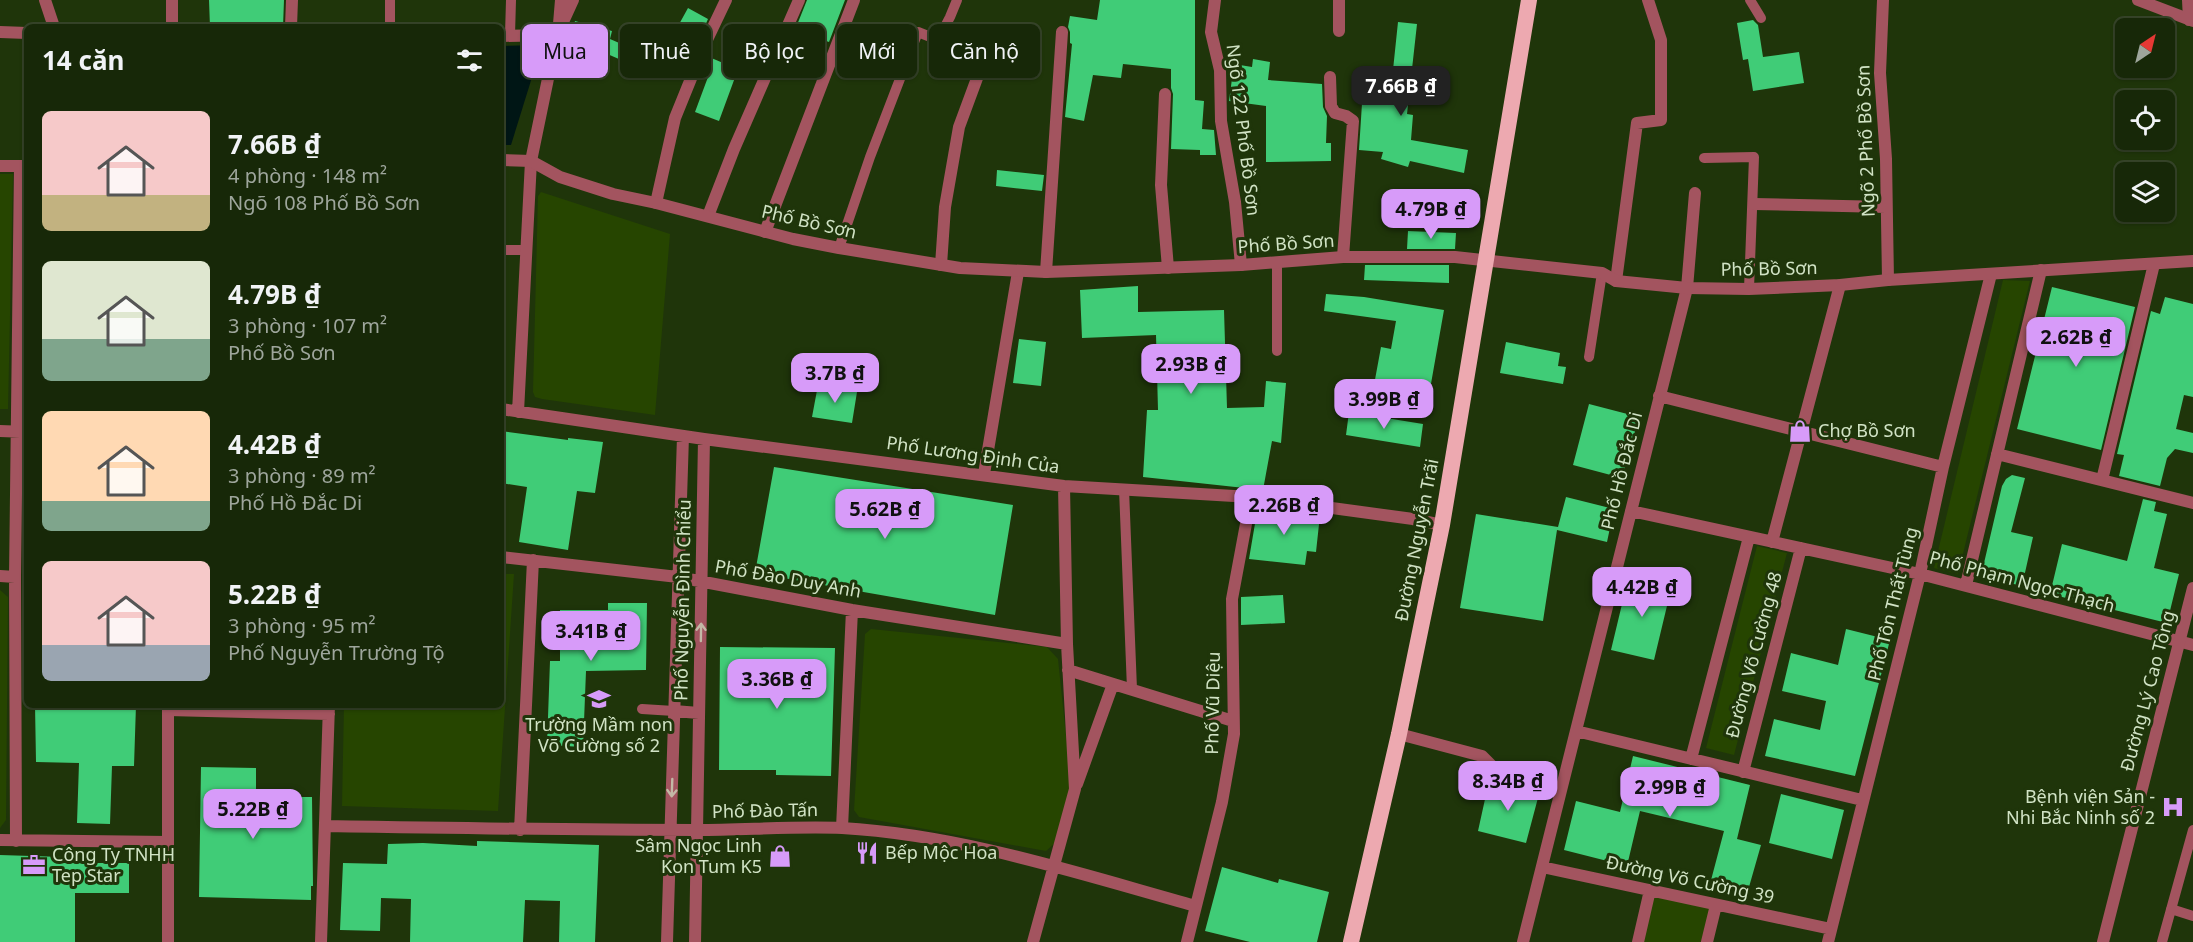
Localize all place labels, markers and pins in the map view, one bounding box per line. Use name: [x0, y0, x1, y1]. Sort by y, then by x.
pin: 7.66B ₫: [1346, 66, 1456, 117]
pin: 4.79B ₫: [1376, 189, 1486, 240]
pin: 2.62B ₫: [2021, 317, 2131, 368]
pin: 2.93B ₫: [1136, 344, 1246, 395]
pin: 3.7B ₫: [786, 353, 884, 404]
pin: 3.99B ₫: [1329, 379, 1439, 430]
shop icon: Chợ Bồ Sơn: [1787, 418, 1813, 444]
place label: Chợ Bồ Sơn: [1818, 418, 1916, 442]
pin: 2.26B ₫: [1229, 485, 1339, 536]
pin: 5.62B ₫: [830, 489, 940, 540]
pin: 4.42B ₫: [1587, 567, 1697, 618]
pin: 3.41B ₫: [536, 611, 646, 662]
pin: 3.36B ₫: [722, 659, 832, 710]
school or university icon: Trường Mầm non Võ Cường số 2: [586, 686, 612, 712]
place label: Trường Mầm non Võ Cường số 2: [525, 712, 673, 757]
pin: 8.34B ₫: [1453, 761, 1563, 812]
pin: 2.99B ₫: [1615, 767, 1725, 818]
place label: Bệnh viện Sản - Nhi Bắc Ninh số 2: [2006, 784, 2155, 829]
pin: 5.22B ₫: [198, 789, 308, 840]
hospital icon: Bệnh viện Sản - Nhi Bắc Ninh số 2: [2160, 794, 2186, 820]
place label: Sâm Ngọc Linh Kon Tum K5: [635, 833, 762, 878]
restaurant icon: Bếp Mộc Hoa: [854, 840, 880, 866]
place label: Bếp Mộc Hoa: [885, 840, 997, 864]
place label: Công Ty TNHH Tep Star: [52, 842, 175, 887]
shop icon: Sâm Ngọc Linh Kon Tum K5: [767, 843, 793, 869]
office icon: Công Ty TNHH Tep Star: [21, 852, 47, 878]

